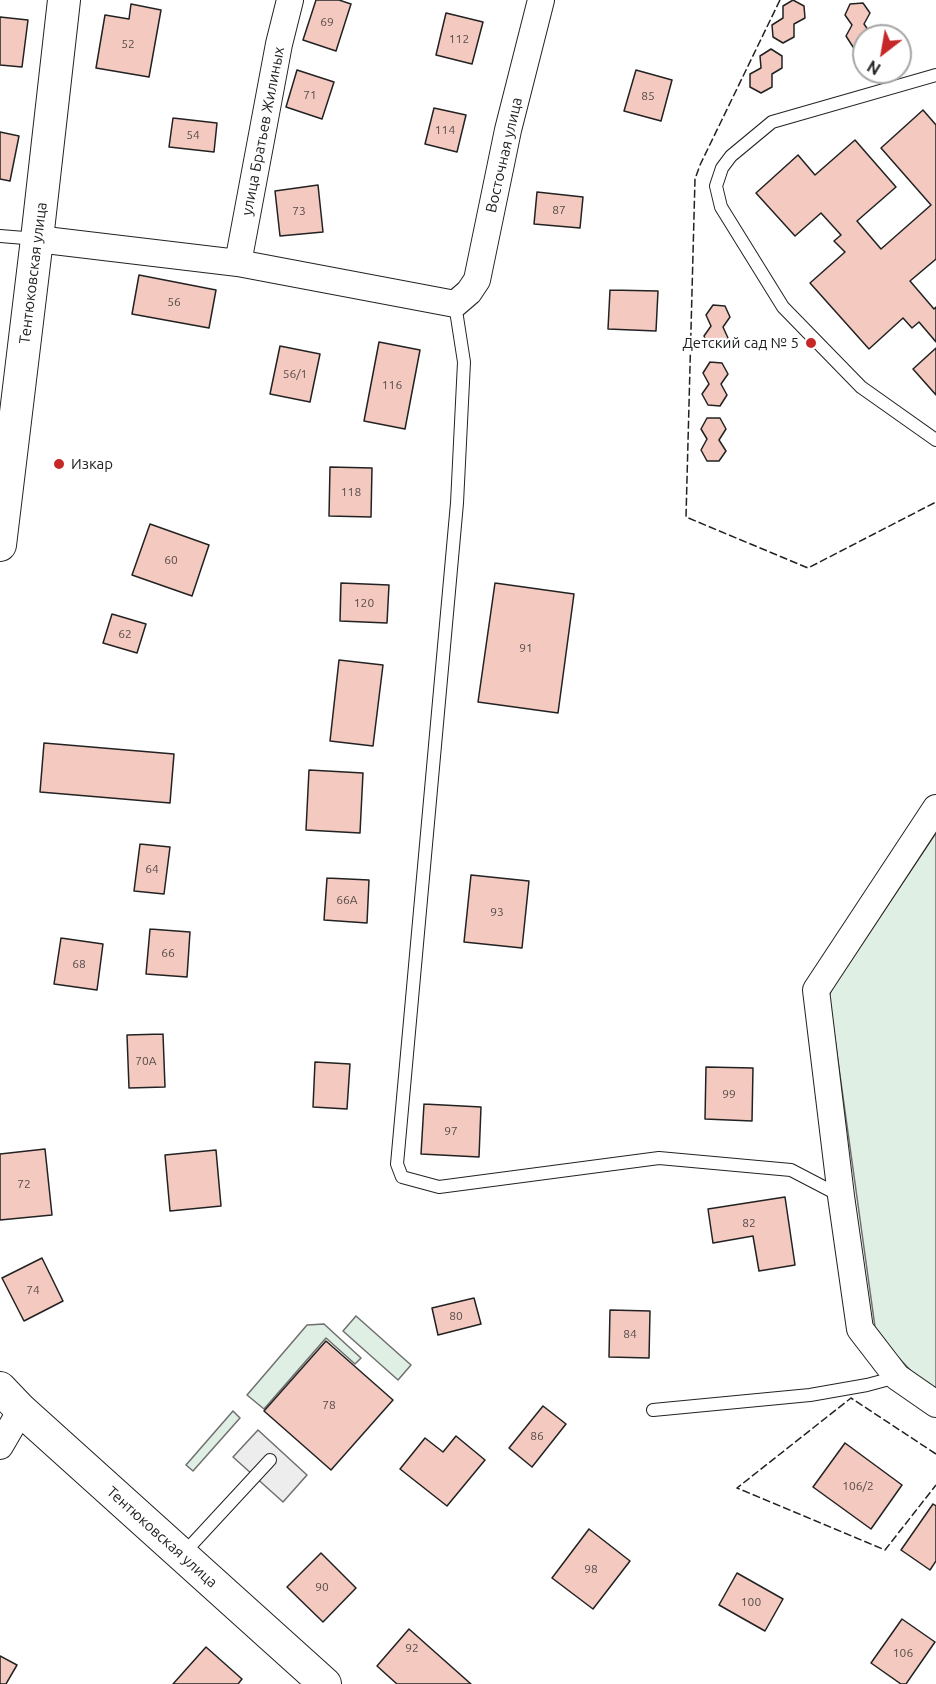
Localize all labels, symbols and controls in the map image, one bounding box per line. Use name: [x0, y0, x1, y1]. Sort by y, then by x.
house number: 69: [320, 15, 334, 29]
north arrow: [852, 24, 912, 84]
house number: 112: [449, 32, 469, 46]
house number: 52: [121, 37, 135, 51]
street label: улица Братьев Жилиных: [238, 45, 288, 217]
text: N: [864, 57, 884, 79]
house number: 71: [303, 88, 317, 102]
house number: 85: [641, 89, 655, 103]
street label: Восточная улица: [482, 96, 526, 214]
house number: 114: [435, 123, 455, 137]
house number: 54: [186, 128, 200, 142]
street label: Тентюковская улица: [15, 201, 51, 345]
house number: 87: [552, 203, 566, 217]
house number: 73: [292, 204, 306, 218]
house number: 56: [167, 295, 181, 309]
place label: Детский сад № 5: [682, 334, 799, 352]
marker: Детский сад № 5: [804, 336, 818, 350]
house number: 56/1: [283, 367, 307, 381]
house number: 116: [382, 378, 402, 392]
place label: Изкар: [71, 455, 113, 473]
marker: Изкар: [52, 457, 66, 471]
house number: 118: [341, 485, 361, 499]
house number: 60: [164, 553, 178, 567]
house number: 120: [354, 596, 374, 610]
house number: 62: [118, 627, 132, 641]
house number: 91: [519, 641, 533, 655]
house number: 64: [145, 862, 159, 876]
house number: 66А: [336, 893, 358, 907]
house number: 93: [490, 905, 504, 919]
house number: 66: [161, 946, 175, 960]
house number: 68: [72, 957, 86, 971]
house number: 70А: [135, 1054, 157, 1068]
house number: 99: [722, 1087, 736, 1101]
house number: 97: [444, 1124, 458, 1138]
house number: 72: [17, 1177, 31, 1191]
house number: 82: [742, 1216, 756, 1230]
house number: 74: [26, 1283, 40, 1297]
house number: 80: [449, 1309, 463, 1323]
house number: 84: [623, 1327, 637, 1341]
house number: 78: [322, 1398, 336, 1412]
house number: 86: [530, 1429, 544, 1443]
house number: 106/2: [842, 1479, 874, 1493]
street label: Тентюковская улица: [103, 1483, 221, 1591]
house number: 98: [584, 1562, 598, 1576]
house number: 90: [315, 1580, 329, 1594]
house number: 100: [741, 1595, 761, 1609]
house number: 92: [405, 1641, 419, 1655]
house number: 106: [893, 1646, 913, 1660]

